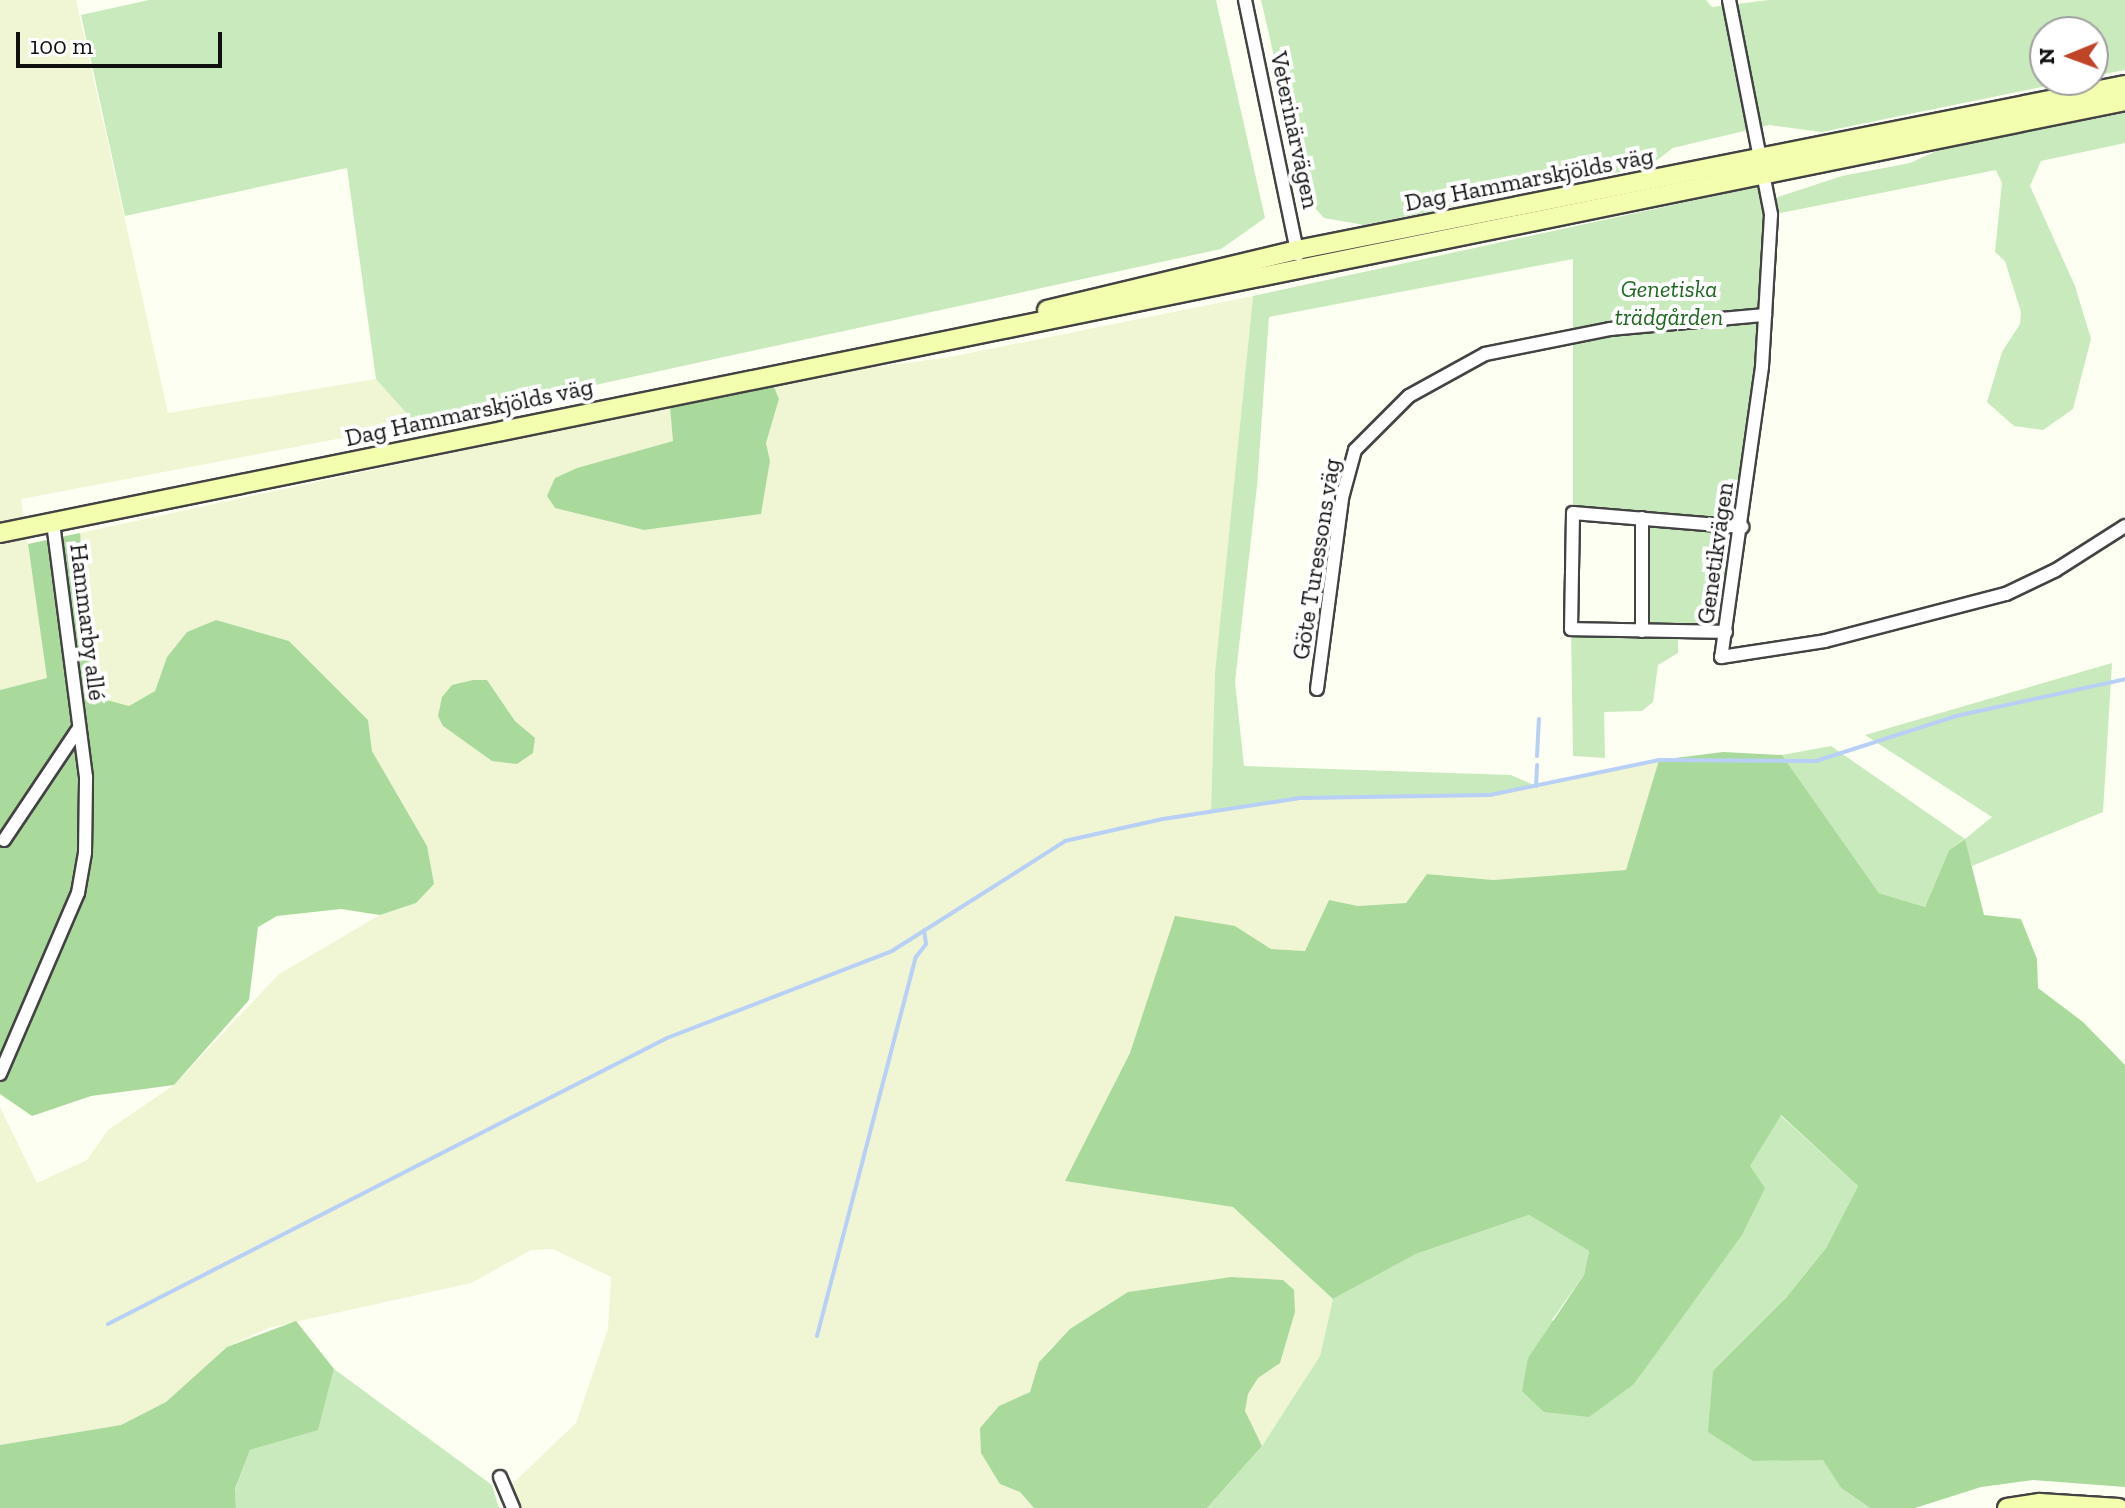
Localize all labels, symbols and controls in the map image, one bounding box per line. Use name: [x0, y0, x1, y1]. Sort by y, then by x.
scale bar: [20, 16, 226, 66]
north arrow: [2029, 16, 2109, 96]
text: 100 m: [30, 31, 93, 60]
text: N: [2033, 48, 2060, 65]
street label: Veterinärvägen: [1264, 49, 1326, 211]
street label: Dag Hammarskjölds väg: [1402, 141, 1656, 217]
park label: Genetiska trädgården: [1615, 275, 1723, 331]
street label: Dag Hammarskjölds väg: [342, 372, 596, 452]
street label: Göte Turessons väg: [1286, 456, 1346, 662]
street label: Genetikvägen: [1691, 480, 1739, 626]
street label: Hammarby allé: [64, 542, 112, 702]

